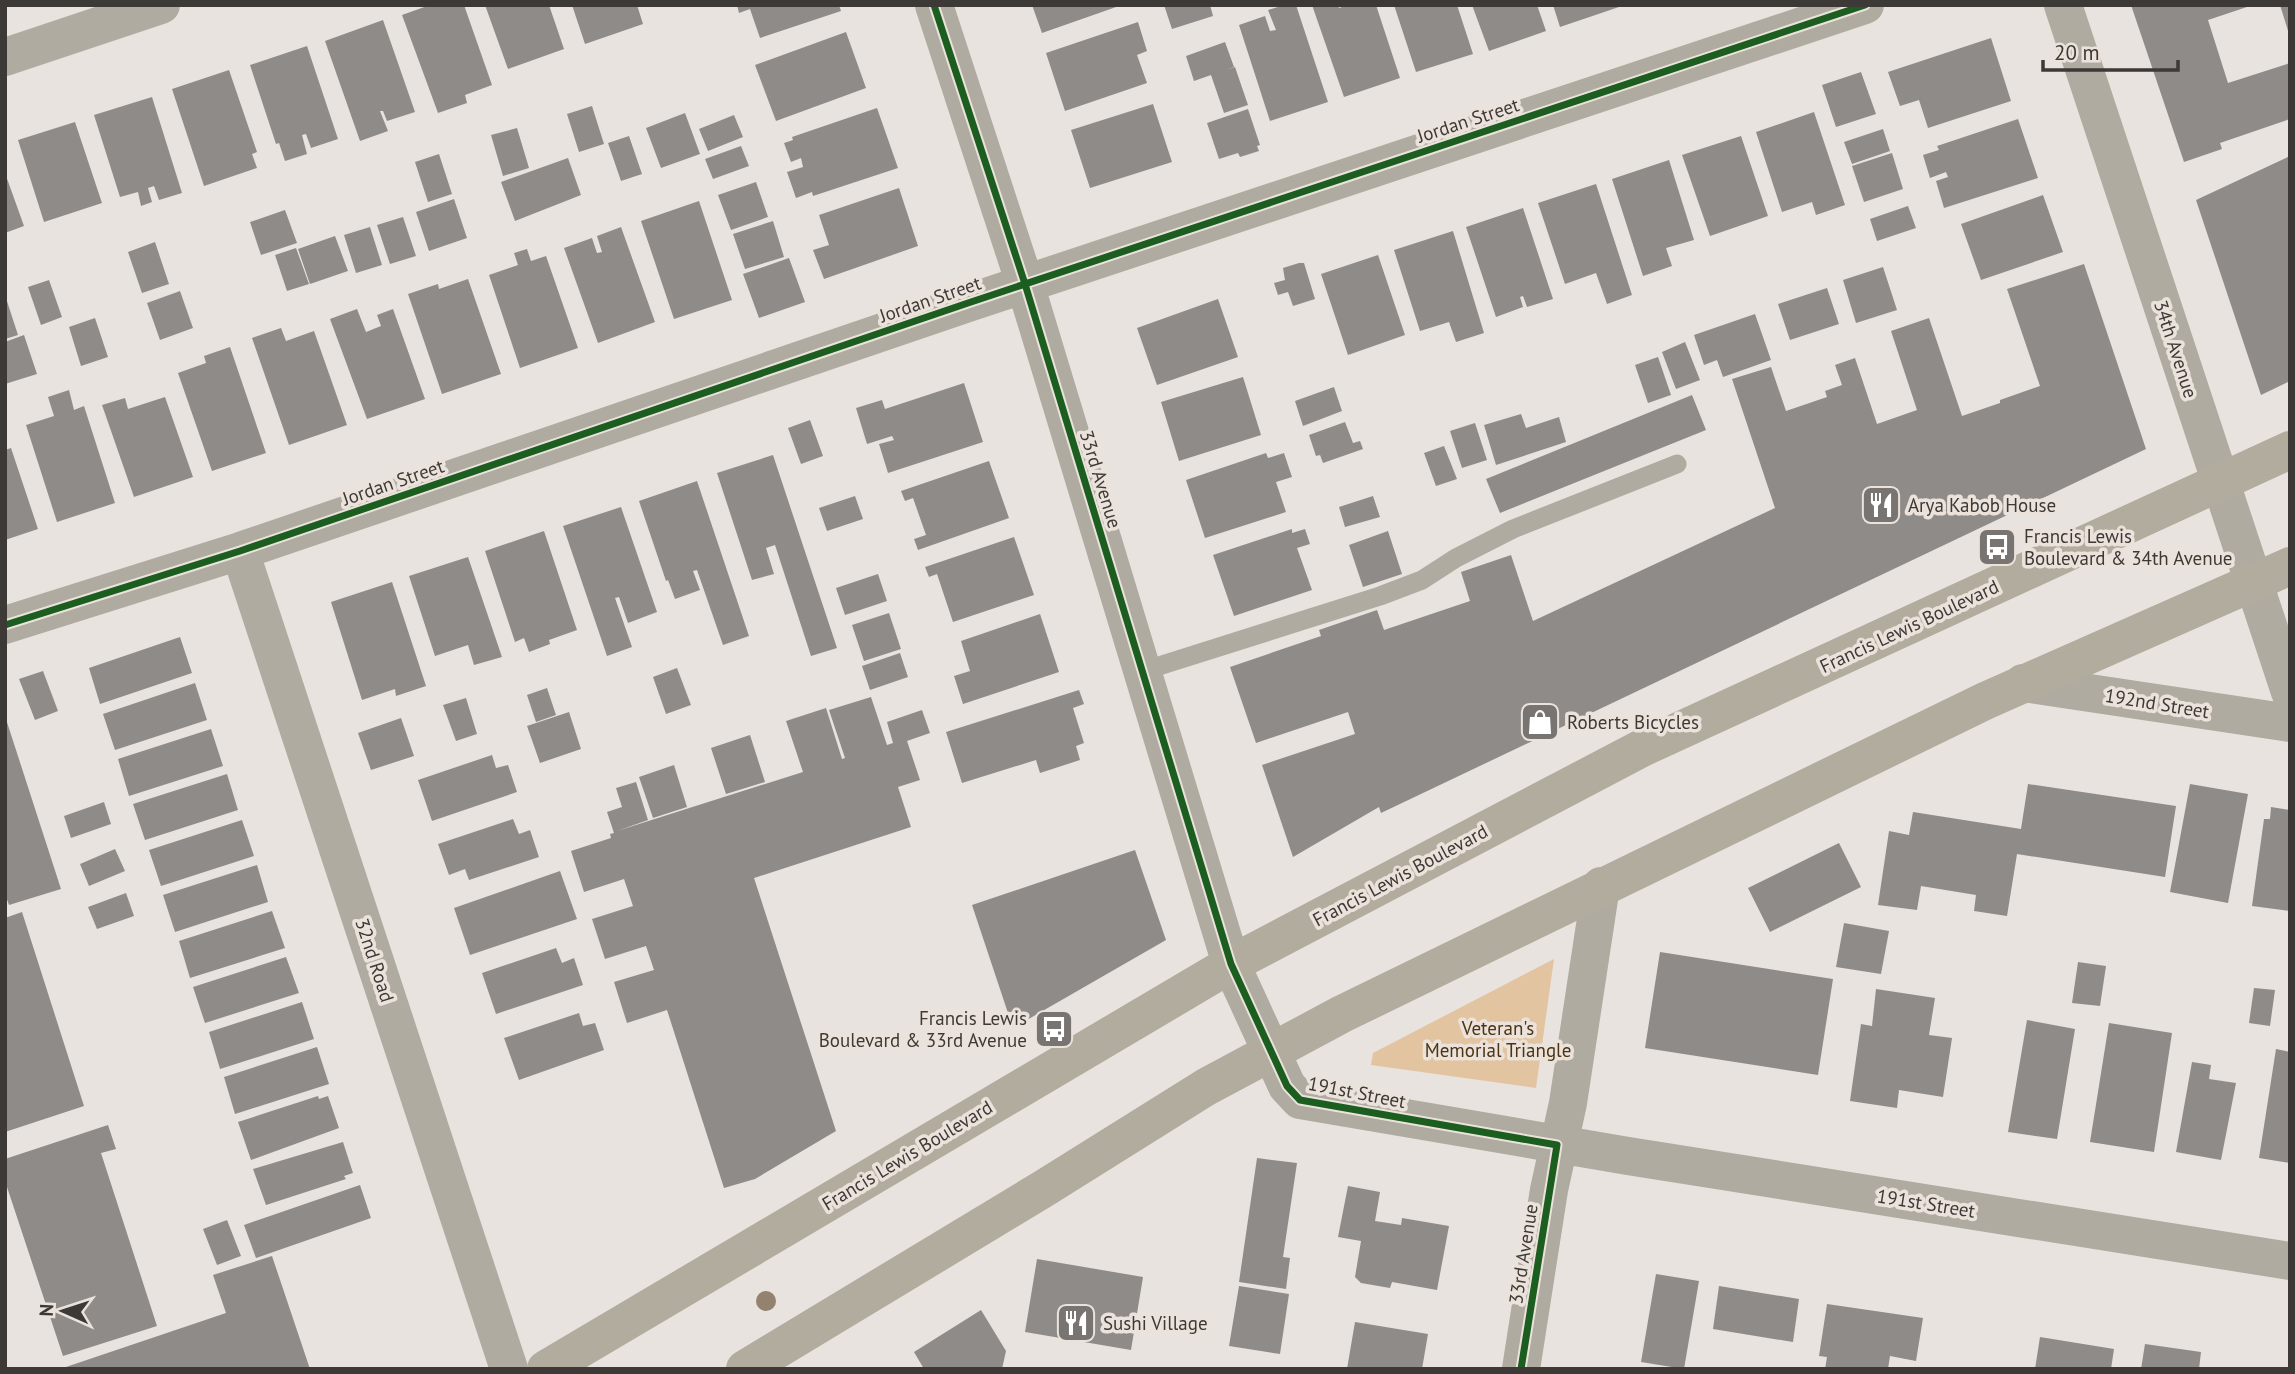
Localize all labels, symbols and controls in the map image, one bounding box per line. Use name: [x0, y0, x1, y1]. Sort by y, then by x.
scale bar: [2043, 28, 2178, 72]
text: 20 m: [2054, 39, 2100, 66]
street label: Jordan Street: [1413, 92, 1523, 148]
street label: Jordan Street: [875, 270, 984, 328]
street label: 34th Avenue: [2149, 297, 2203, 401]
street label: 33rd Avenue: [1075, 427, 1127, 531]
street label: Jordan Street: [338, 453, 447, 511]
restaurant icon: Arya Kabob House: [1860, 484, 1902, 526]
place label: Arya Kabob House: [1908, 493, 2056, 517]
place label: Francis Lewis Boulevard & 34th Avenue: [2024, 524, 2233, 570]
bus stop icon: Francis Lewis Boulevard & 34th Avenue: [1976, 526, 2018, 568]
street label: Francis Lewis Boulevard: [1816, 574, 2002, 678]
street label: 192nd Street: [2103, 683, 2211, 723]
shop icon: Roberts Bicycles: [1519, 701, 1561, 743]
place label: Roberts Bicycles: [1567, 710, 1699, 734]
street label: Francis Lewis Boulevard: [1308, 819, 1492, 931]
street label: 32nd Road: [350, 915, 400, 1005]
place label: Francis Lewis Boulevard & 33rd Avenue: [819, 1006, 1027, 1052]
bus stop icon: Francis Lewis Boulevard & 33rd Avenue: [1033, 1008, 1075, 1050]
park label: Veteran's Memorial Triangle: [1425, 1016, 1571, 1062]
street label: 191st Street: [1306, 1071, 1408, 1113]
street label: Francis Lewis Boulevard: [817, 1095, 997, 1215]
street label: 191st Street: [1875, 1183, 1977, 1223]
street label: 33rd Avenue: [1503, 1202, 1543, 1306]
north arrow: [28, 1276, 98, 1346]
restaurant icon: Sushi Village: [1055, 1302, 1097, 1344]
text: N: [34, 1303, 58, 1317]
place label: Sushi Village: [1103, 1311, 1208, 1335]

